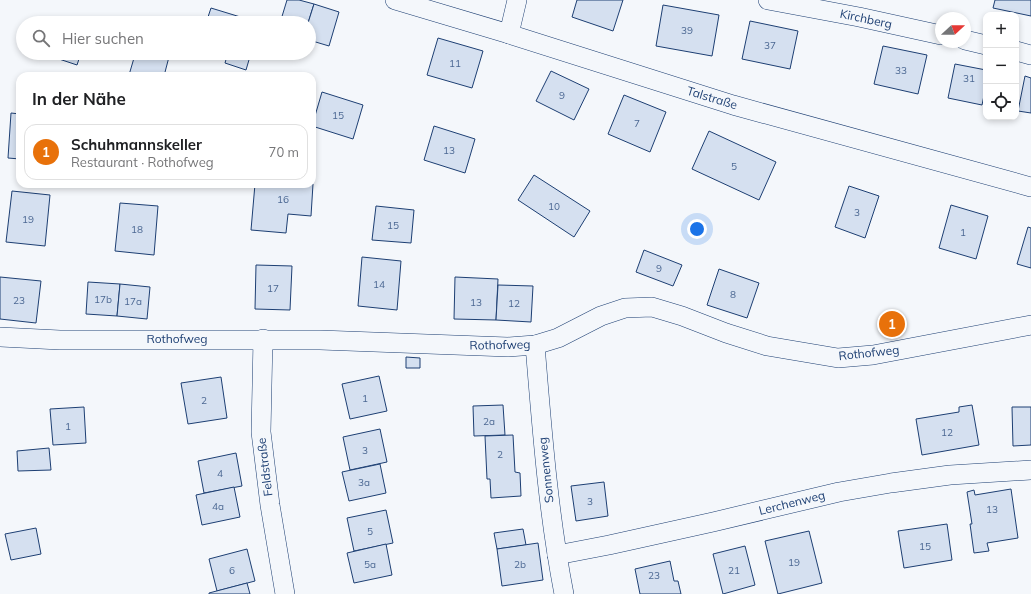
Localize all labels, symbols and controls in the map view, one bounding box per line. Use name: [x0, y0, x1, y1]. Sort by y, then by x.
street label: Kirchberg: [839, 6, 894, 31]
north arrow: [935, 12, 971, 48]
map controls: [983, 12, 1019, 120]
button: +: [983, 12, 1019, 48]
search box: [16, 16, 316, 60]
house number: 39: [681, 24, 693, 37]
icon: search: [30, 27, 52, 49]
text: Hier suchen: [62, 29, 144, 48]
house number: 37: [764, 39, 776, 52]
button: −: [983, 48, 1019, 84]
house number: 11: [449, 57, 461, 70]
house number: 33: [895, 64, 907, 77]
house number: 31: [963, 72, 975, 85]
street label: Talstraße: [685, 83, 739, 112]
button: locate: [983, 84, 1019, 120]
text: In der Nähe: [32, 88, 126, 109]
house number: 9: [559, 89, 565, 102]
house number: 15: [332, 109, 344, 122]
house number: 7: [634, 117, 640, 130]
text: Schuhmannskeller: [71, 135, 202, 154]
text: 1: [42, 144, 50, 160]
text: 70 m: [269, 144, 299, 160]
house number: 13: [443, 144, 455, 157]
text: Restaurant · Rothofweg: [71, 154, 214, 170]
house number: 5: [731, 160, 737, 173]
house number: 16: [277, 193, 289, 206]
house number: 10: [548, 200, 560, 213]
house number: 3: [854, 206, 860, 219]
house number: 19: [22, 213, 34, 226]
house number: 15: [387, 219, 399, 232]
your location: [687, 219, 707, 239]
house number: 18: [131, 223, 143, 236]
house number: 1: [960, 226, 966, 239]
house number: 9: [656, 262, 662, 275]
house number: 14: [373, 278, 385, 291]
house number: 17: [267, 282, 279, 295]
house number: 8: [730, 288, 736, 301]
house number: 17b: [94, 293, 112, 306]
house number: 23: [13, 294, 25, 307]
house number: 17a: [124, 295, 142, 308]
house number: 13: [470, 296, 482, 309]
house number: 12: [508, 297, 520, 310]
pin: 1: [879, 309, 905, 339]
street label: Rothofweg: [146, 331, 208, 346]
street label: Rothofweg: [469, 336, 531, 353]
street label: Rothofweg: [838, 342, 900, 363]
house number: 1: [362, 392, 368, 405]
house number: 2: [201, 394, 207, 407]
house number: 2a: [483, 415, 495, 428]
house number: 1: [65, 420, 71, 433]
house number: 12: [941, 426, 953, 439]
street label: Sonnenweg: [535, 436, 556, 504]
street label: Feldstraße: [253, 437, 276, 497]
house number: 3: [362, 444, 368, 457]
house number: 2: [497, 448, 503, 461]
house number: 4: [217, 467, 223, 480]
house number: 3a: [358, 476, 370, 489]
street label: Lerchenweg: [757, 487, 827, 518]
house number: 3: [587, 495, 593, 508]
house number: 4a: [212, 500, 224, 513]
house number: 13: [986, 503, 998, 516]
house number: 5: [367, 525, 373, 538]
house number: 15: [919, 540, 931, 553]
house number: 19: [788, 556, 800, 569]
house number: 5a: [364, 558, 376, 571]
house number: 2b: [514, 558, 526, 571]
house number: 6: [229, 564, 235, 577]
house number: 21: [728, 564, 740, 577]
house number: 23: [648, 569, 660, 582]

